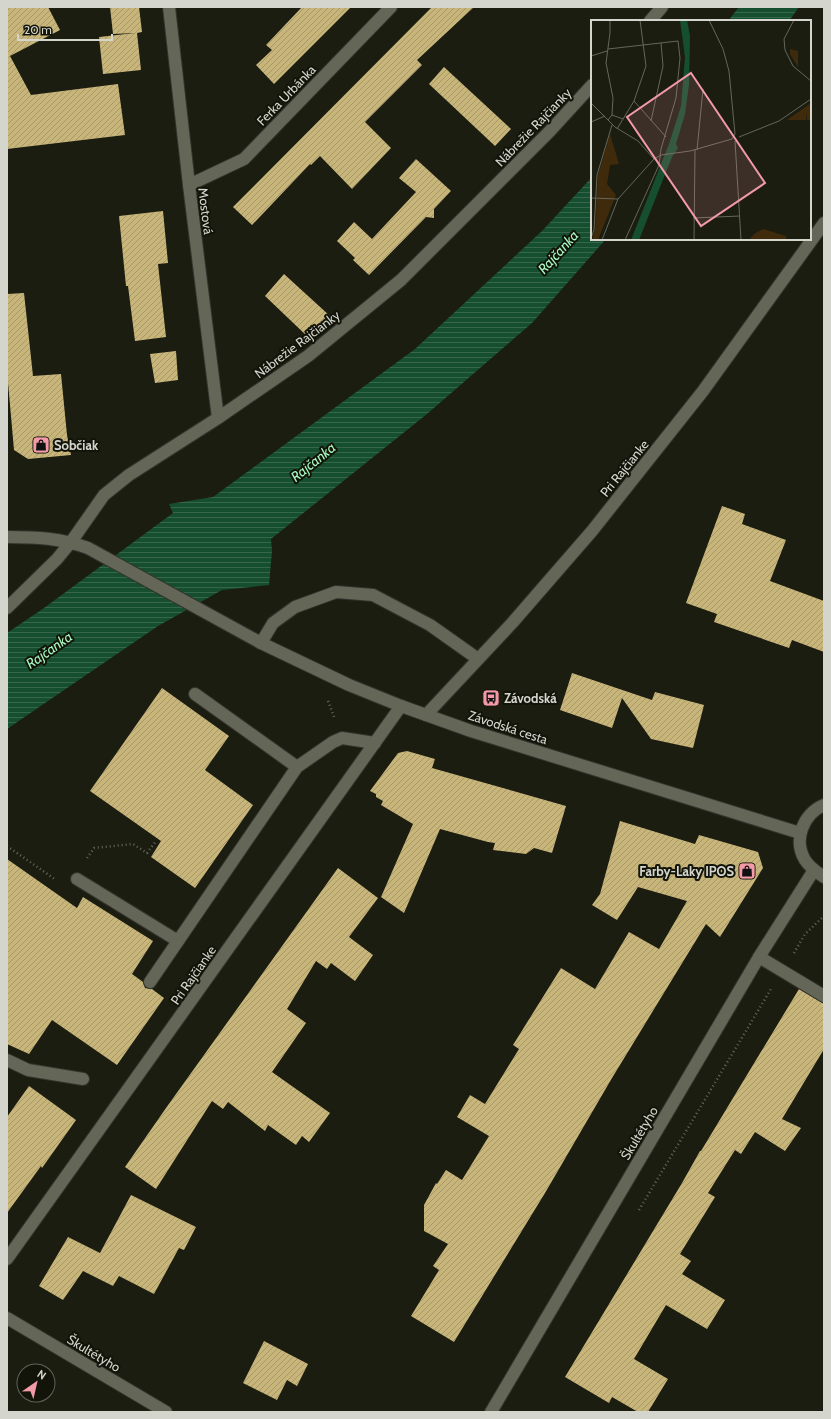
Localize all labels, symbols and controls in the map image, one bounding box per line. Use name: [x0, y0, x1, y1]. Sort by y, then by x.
scale bar: [18, 16, 112, 42]
inset map: [591, 20, 811, 240]
text: 20 m: [24, 22, 52, 37]
street label: Ferka Urbánka: [253, 61, 319, 129]
street label: Nábrežie Rajčianky: [492, 84, 575, 170]
street label: Mostová: [195, 187, 217, 236]
water label: Rajčanka: [534, 226, 582, 278]
street label: Nábrežie Rajčianky: [251, 306, 344, 382]
shop icon: Sobčiak: [31, 435, 51, 455]
street label: Pri Rajčianke: [596, 436, 653, 500]
place label: Sobčiak: [54, 437, 99, 453]
water label: Rajčanka: [287, 438, 339, 486]
water label: Rajčanka: [22, 628, 76, 672]
bus stop icon: Závodská: [481, 688, 501, 708]
place label: Závodská: [504, 690, 557, 706]
street label: Závodská cesta: [466, 707, 550, 748]
shop icon: Farby-Laky IPOS: [737, 861, 757, 881]
place label: Farby-Laky IPOS: [639, 863, 734, 879]
street label: Pri Rajčianke: [167, 942, 220, 1008]
street label: Škultétyho: [616, 1103, 661, 1163]
street label: Škultétyho: [64, 1330, 124, 1375]
north arrow: [16, 1363, 56, 1403]
text: N: [34, 1367, 49, 1383]

